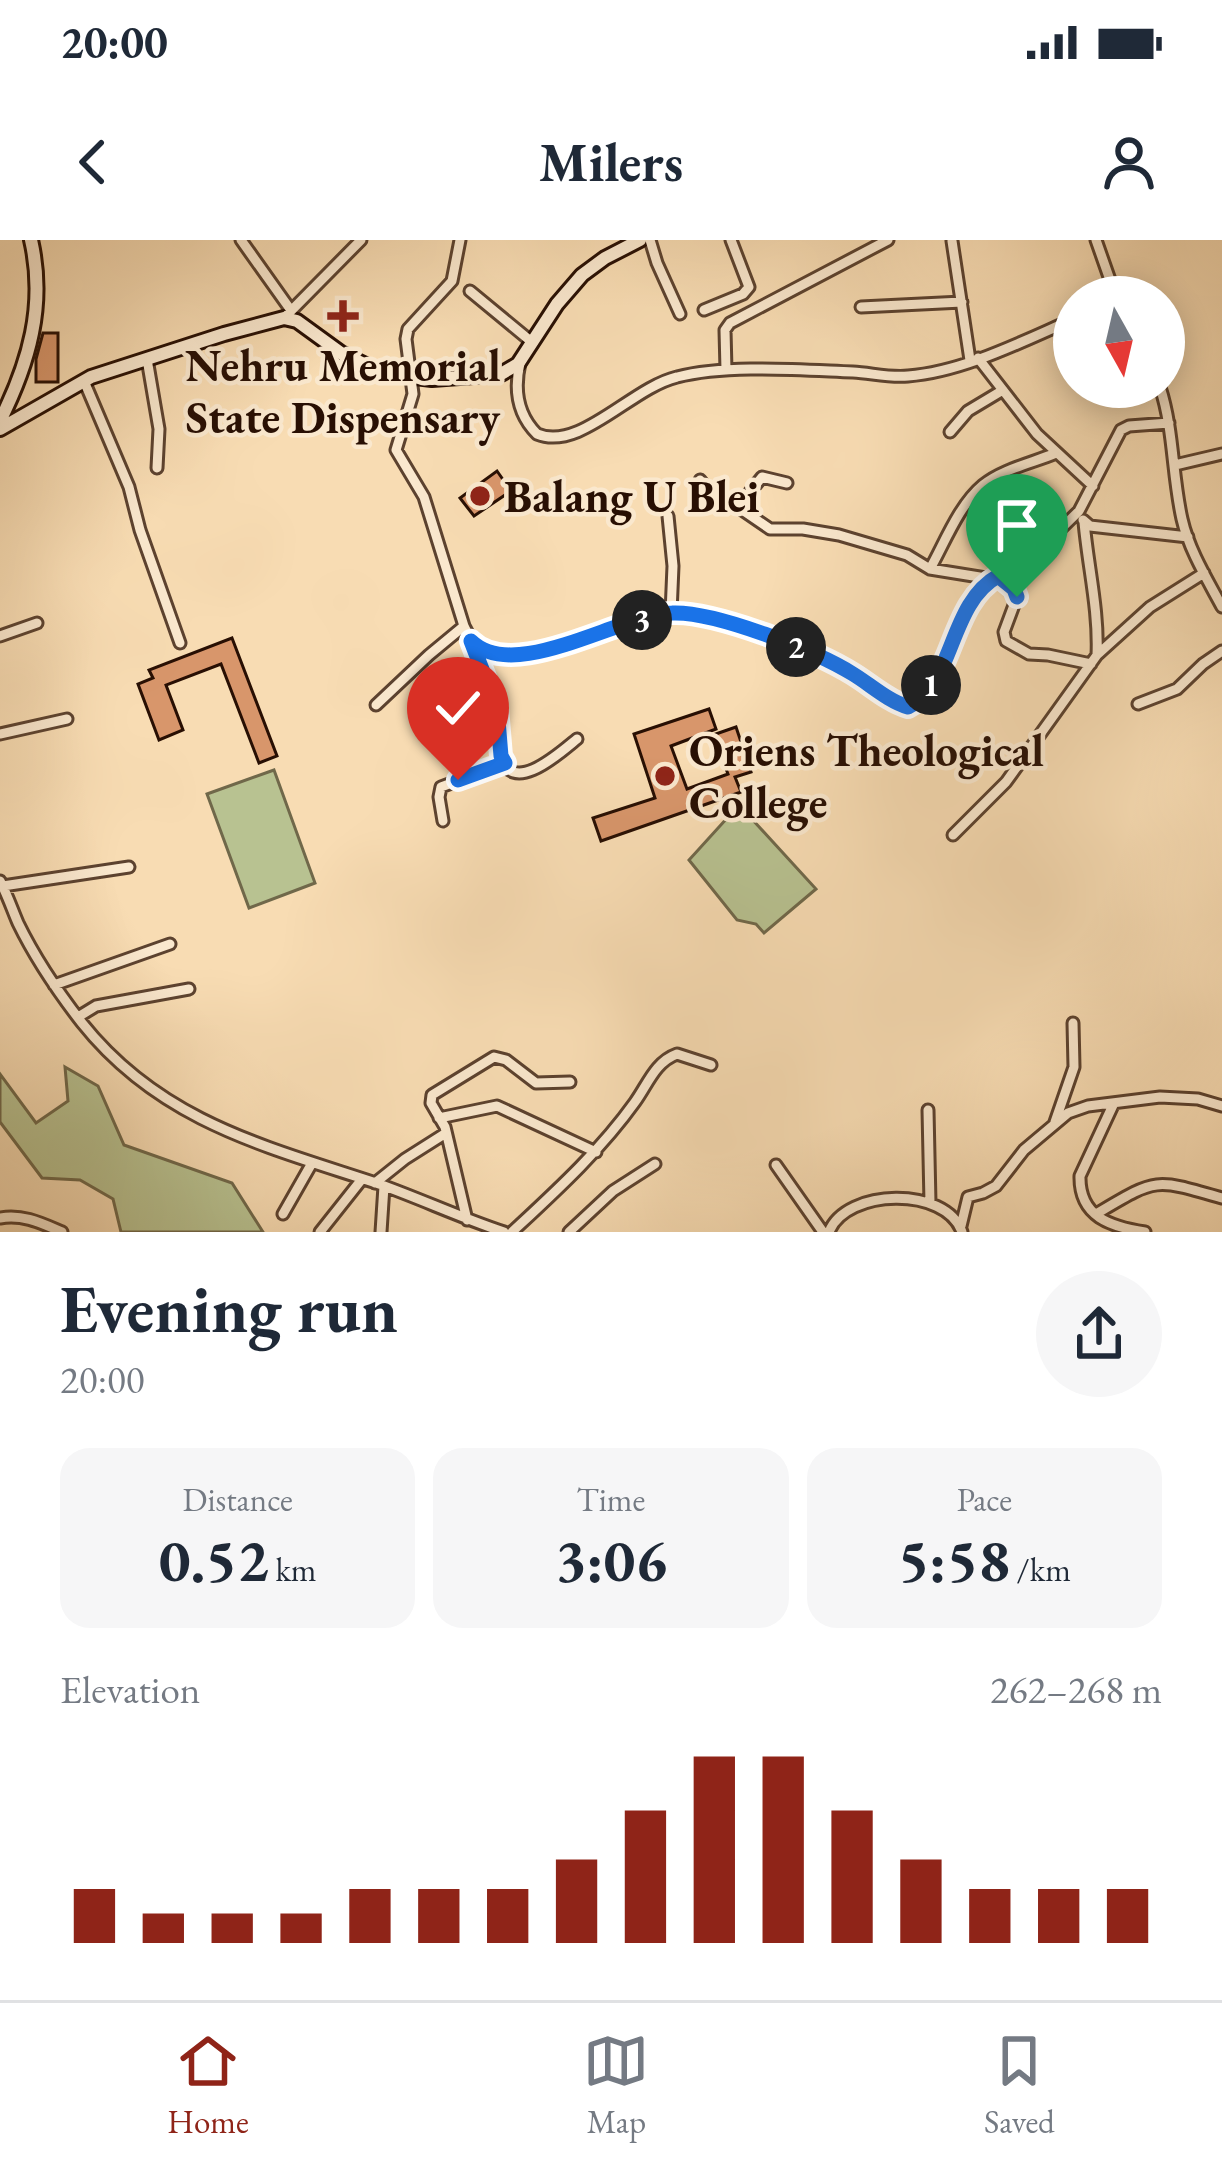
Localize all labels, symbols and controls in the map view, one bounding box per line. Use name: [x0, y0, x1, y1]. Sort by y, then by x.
text: 20:00: [60, 13, 168, 71]
text: Milers: [539, 127, 683, 197]
icon: back: [60, 129, 126, 195]
icon: person: [1096, 129, 1162, 195]
north arrow: [1053, 276, 1185, 408]
map controls: [1053, 276, 1185, 408]
marker: Nehru Memorial State Dispensary: [327, 300, 359, 332]
place label: Nehru Memorial State Dispensary: [185, 336, 501, 446]
place label: Balang U Blei: [504, 467, 760, 526]
pin: [966, 474, 1068, 597]
marker: Balang U Blei: [467, 483, 493, 509]
icon: arrive: [984, 492, 1050, 558]
pin: 3: [612, 590, 672, 650]
text: 3: [633, 598, 651, 641]
pin: 2: [766, 617, 826, 677]
text: 2: [787, 625, 805, 668]
pin: 1: [901, 655, 961, 715]
pin: [407, 657, 509, 780]
text: 1: [922, 663, 940, 706]
icon: check: [425, 675, 491, 741]
place label: Oriens Theological College: [689, 721, 1044, 832]
marker: Oriens Theological College: [652, 763, 678, 789]
text: Evening run: [60, 1266, 398, 1352]
button: share: [1036, 1271, 1162, 1397]
text: 20:00: [60, 1354, 145, 1405]
text: Distance: [183, 1478, 293, 1521]
text: Time: [577, 1478, 645, 1521]
text: Pace: [957, 1478, 1012, 1521]
text: 0.52: [159, 1521, 269, 1599]
text: 3:06: [555, 1521, 667, 1599]
text: 5:58: [898, 1521, 1010, 1599]
text: km: [269, 1548, 317, 1591]
text: /km: [1010, 1548, 1071, 1591]
text: Elevation: [60, 1664, 200, 1715]
text: 262–268 m: [990, 1664, 1162, 1715]
tab: Home: [167, 2028, 249, 2143]
tab: Map: [583, 2028, 649, 2143]
tab: Saved: [984, 2028, 1055, 2143]

